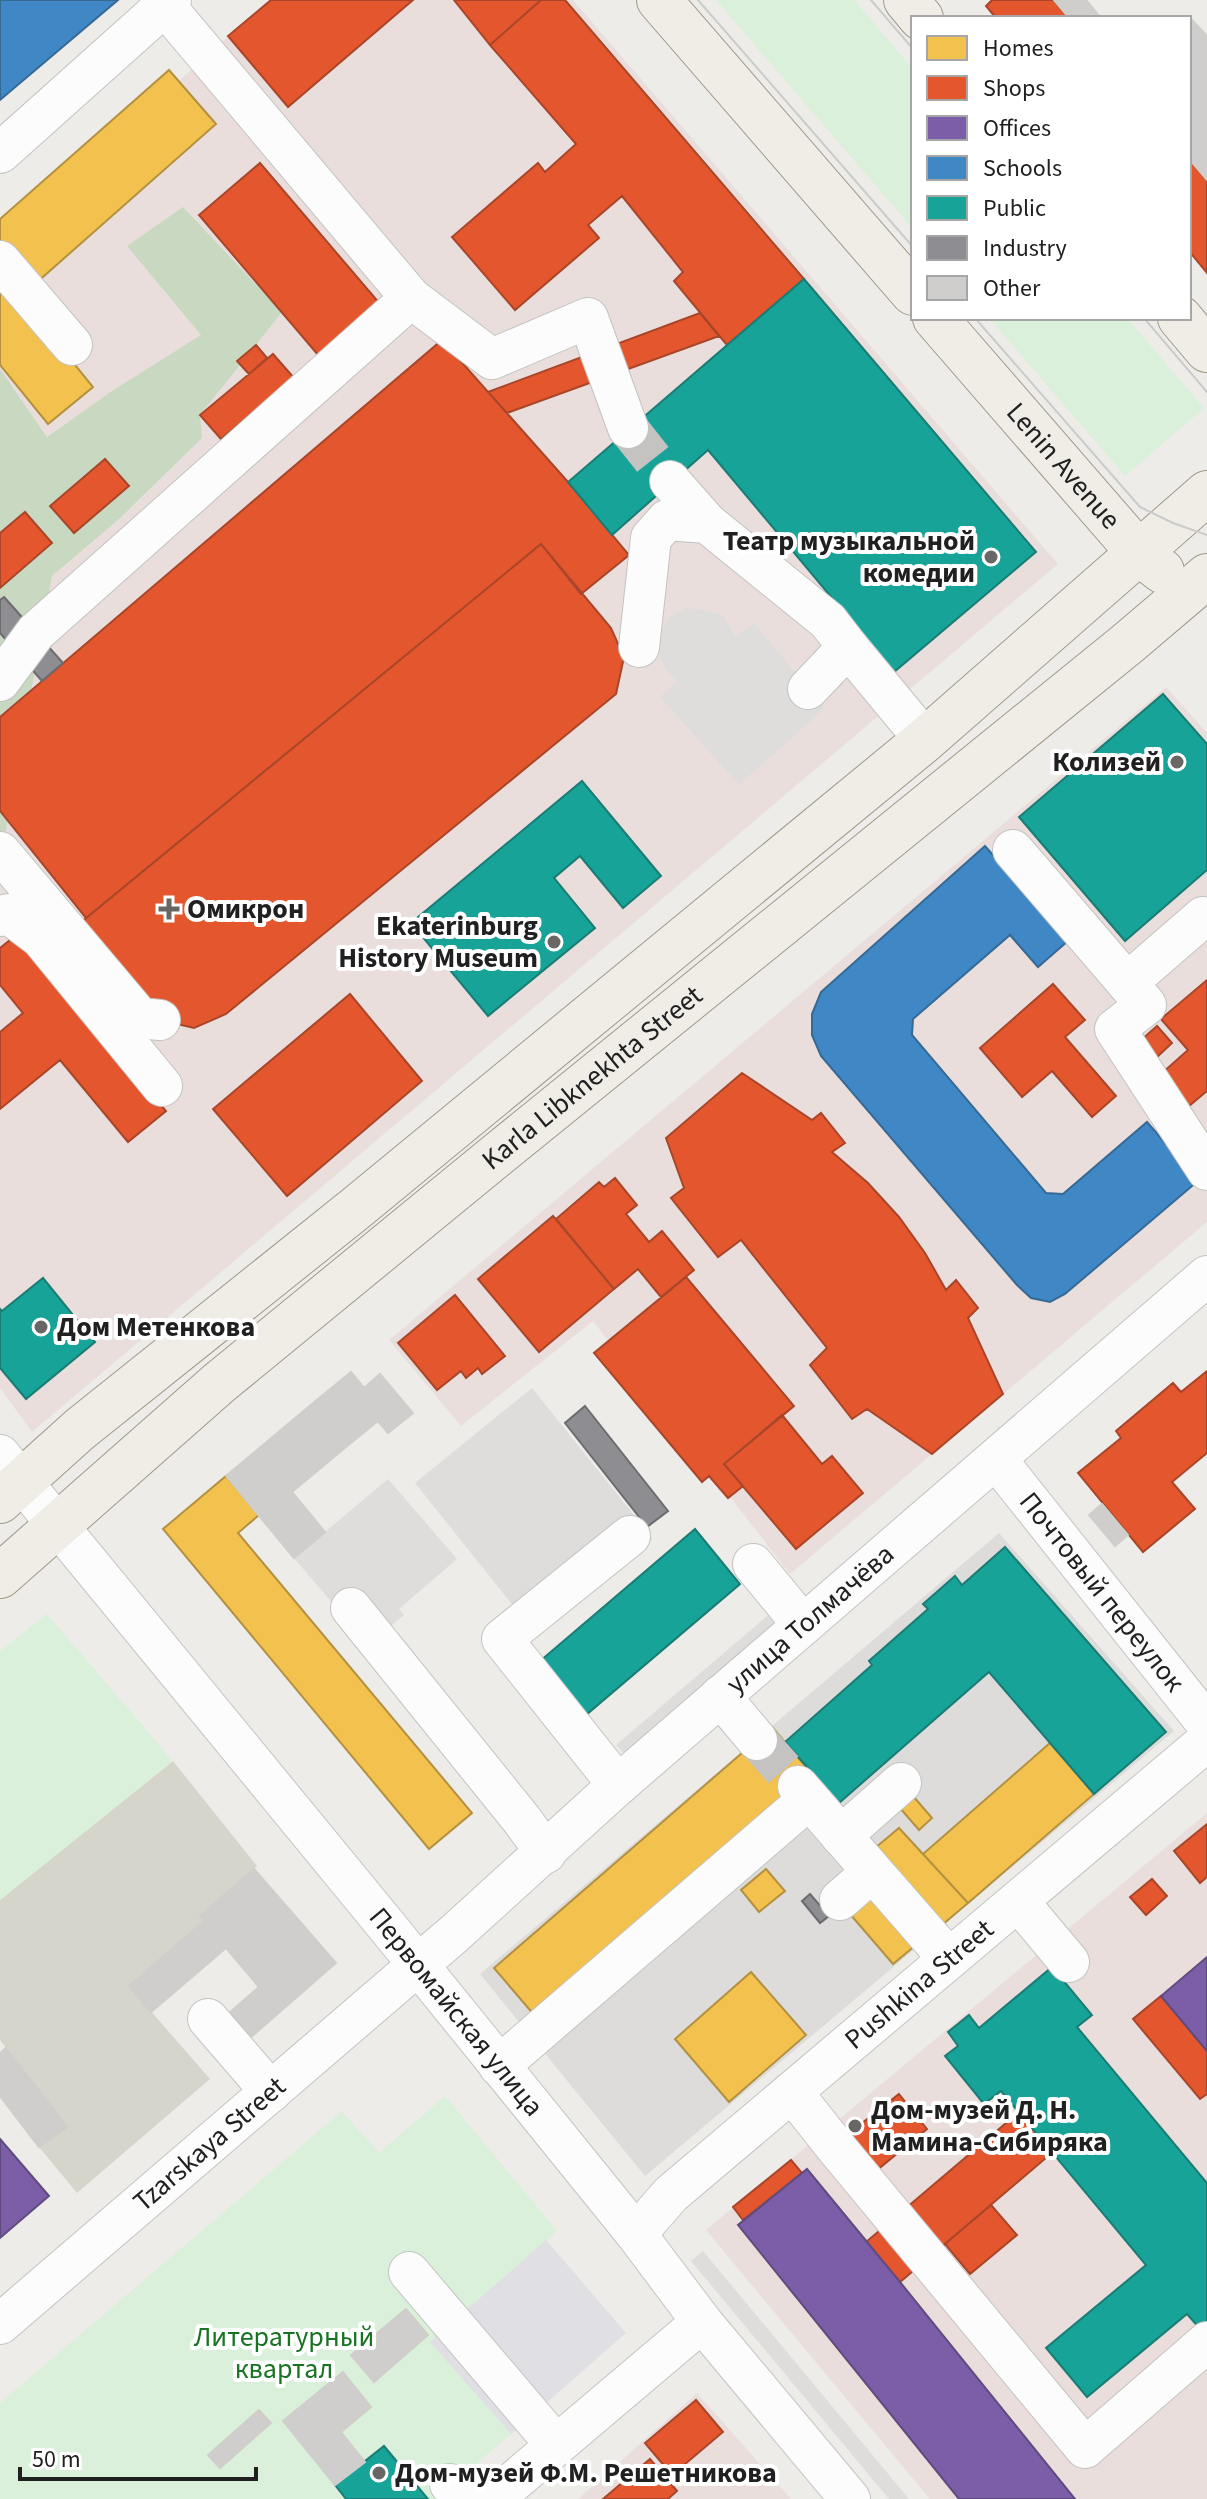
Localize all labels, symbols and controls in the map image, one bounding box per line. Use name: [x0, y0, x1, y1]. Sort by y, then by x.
legend: [911, 16, 1191, 320]
text: Homes: [983, 31, 1054, 66]
text: Shops: [983, 71, 1045, 106]
text: Offices: [983, 111, 1051, 146]
text: Schools: [983, 151, 1062, 186]
text: Public: [983, 191, 1046, 226]
text: Industry: [983, 231, 1067, 266]
text: Other: [983, 271, 1041, 306]
street label: Lenin Avenue: [997, 394, 1130, 538]
place label: Театр музыкальной комедии: [723, 521, 975, 593]
marker: Театр музыкальной комедии: [982, 548, 1000, 566]
place label: Колизей: [1052, 742, 1161, 782]
marker: Колизей: [1168, 753, 1186, 771]
place label: Омикрон: [187, 889, 304, 929]
marker: Омикрон: [158, 898, 180, 920]
place label: Ekaterinburg History Museum: [338, 906, 538, 978]
marker: Ekaterinburg History Museum: [545, 933, 563, 951]
street label: Karla Libknekhta Street: [473, 976, 712, 1180]
place label: Дом Метенкова: [57, 1307, 255, 1347]
marker: Дом Метенкова: [32, 1318, 50, 1336]
street label: Почтовый переулок: [1010, 1483, 1194, 1701]
street label: улица Толмачёва: [717, 1535, 903, 1703]
street label: Первомайская улица: [359, 1899, 553, 2125]
street label: Pushkina Street: [836, 1909, 1003, 2059]
street label: Tzarskaya Street: [124, 2067, 295, 2221]
place label: Дом-музей Д. Н. Мамина-Сибиряка: [871, 2090, 1108, 2162]
marker: Дом-музей Д. Н. Мамина-Сибиряка: [846, 2117, 864, 2135]
park label: Литературный квартал: [194, 2317, 374, 2389]
scale bar: [20, 2431, 256, 2481]
text: 50 m: [32, 2442, 81, 2477]
place label: Дом-музей Ф.М. Решетникова: [395, 2453, 777, 2493]
marker: Дом-музей Ф.М. Решетникова: [370, 2464, 388, 2482]

